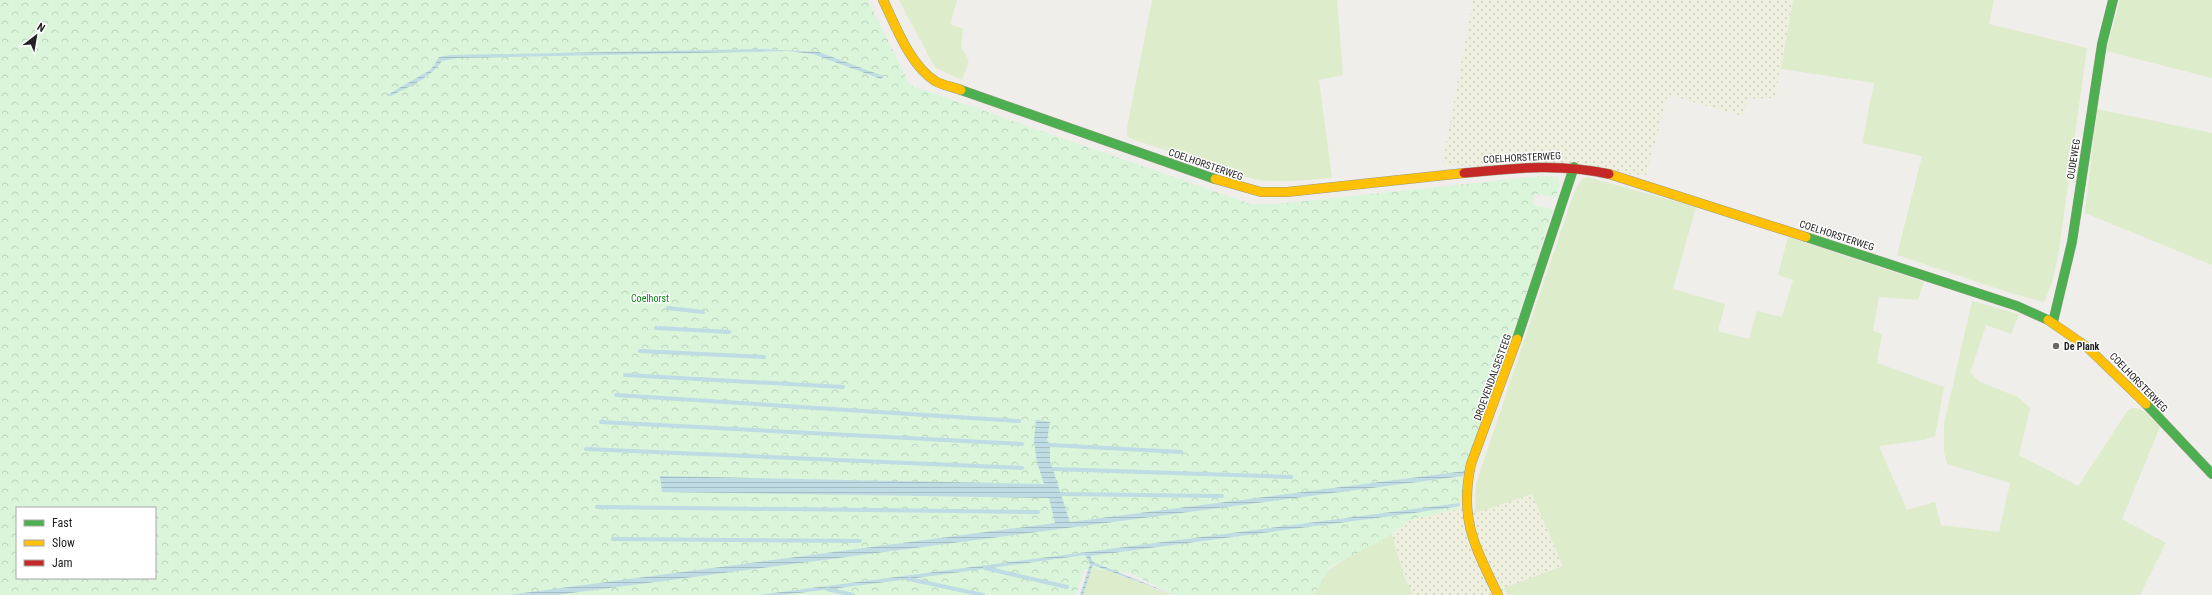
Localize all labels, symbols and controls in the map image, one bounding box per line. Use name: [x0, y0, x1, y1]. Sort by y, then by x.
north arrow: [16, 16, 56, 56]
text: N: [35, 21, 47, 35]
street label: OUDEWEG: [2065, 138, 2082, 180]
street label: COELHORSTERWEG: [1167, 147, 1245, 182]
street label: COELHORSTERWEG: [1483, 150, 1561, 165]
street label: COELHORSTERWEG: [1798, 218, 1876, 253]
park label: Coelhorst: [631, 293, 669, 304]
street label: DROEVENDALSESTEEG: [1472, 332, 1513, 422]
marker: De Plank: [2051, 341, 2061, 351]
place label: De Plank: [2064, 341, 2100, 352]
street label: COELHORSTERWEG: [2108, 350, 2170, 414]
legend: [16, 507, 156, 579]
text: Fast: [52, 516, 73, 530]
text: Slow: [52, 536, 75, 550]
text: Jam: [52, 556, 73, 570]

